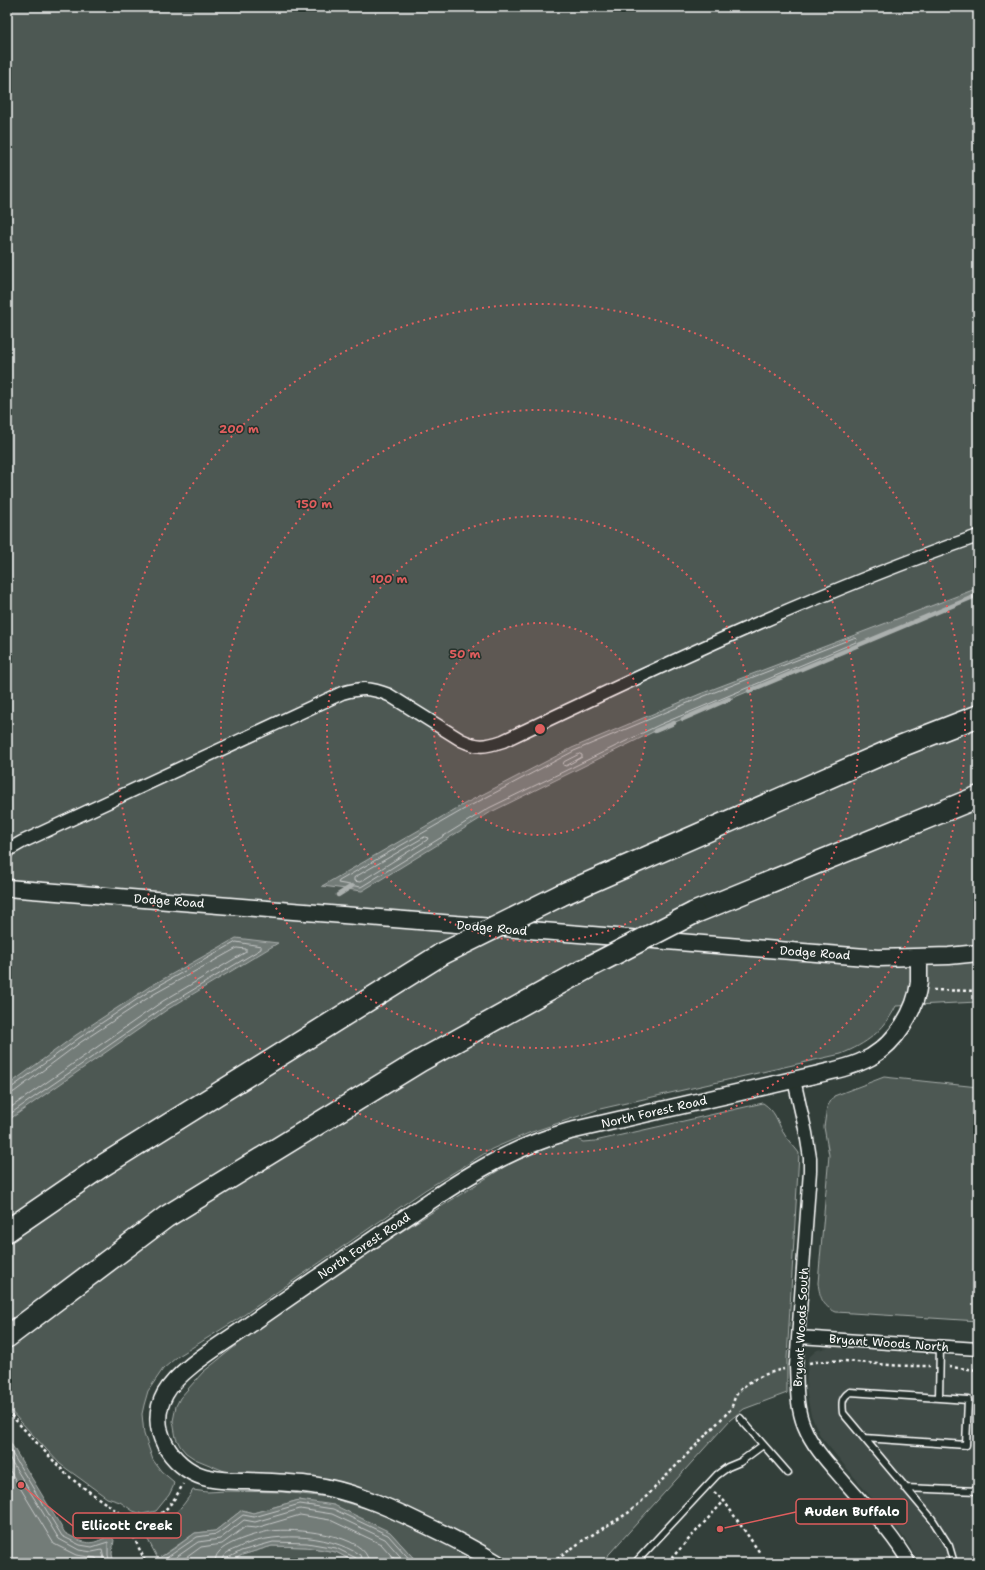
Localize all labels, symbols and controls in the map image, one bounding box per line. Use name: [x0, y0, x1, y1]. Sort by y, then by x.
text: 200 m: [219, 421, 259, 437]
text: 150 m: [296, 496, 332, 512]
text: 100 m: [371, 571, 408, 587]
text: 50 m: [450, 646, 481, 662]
centre of rings: [533, 722, 547, 736]
street label: Dodge Road: [133, 891, 205, 911]
street label: Dodge Road: [456, 917, 528, 939]
street label: Dodge Road: [779, 943, 851, 963]
street label: North Forest Road: [599, 1092, 709, 1132]
street label: North Forest Road: [315, 1209, 414, 1283]
street label: Bryant Woods South: [790, 1267, 812, 1387]
street label: Bryant Woods North: [828, 1331, 950, 1355]
callout: Auden Buffalo: [796, 1499, 907, 1524]
text: Auden Buffalo: [804, 1503, 900, 1520]
callout: Ellicott Creek: [73, 1513, 181, 1538]
text: Ellicott Creek: [81, 1517, 173, 1534]

